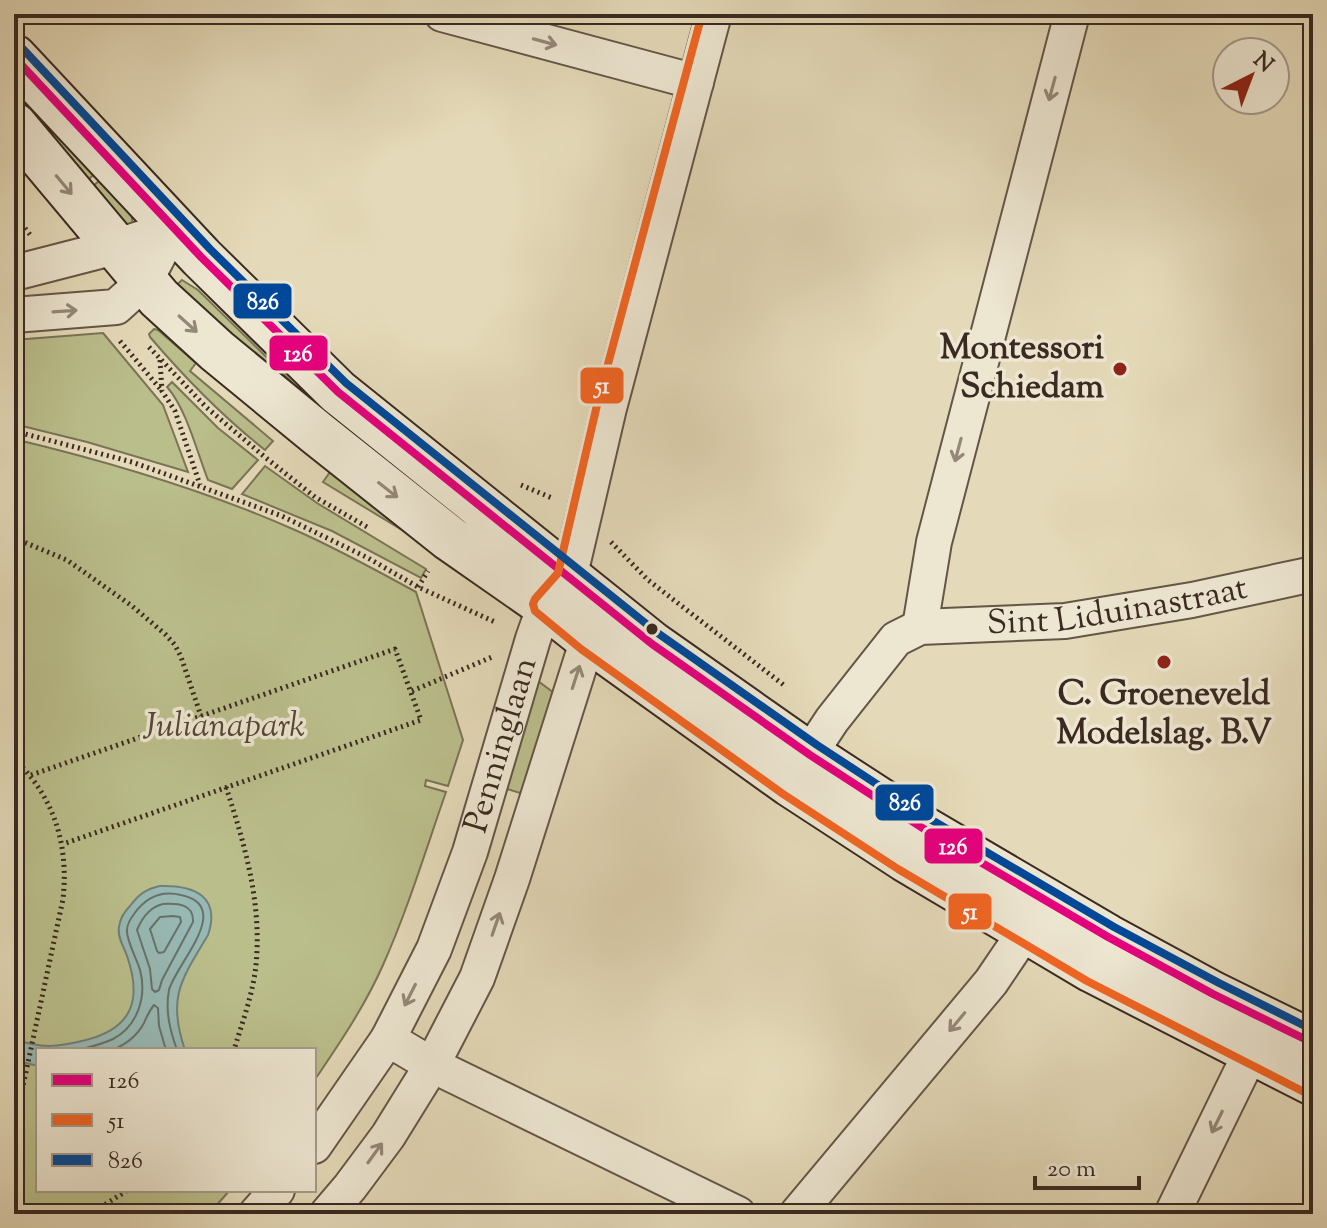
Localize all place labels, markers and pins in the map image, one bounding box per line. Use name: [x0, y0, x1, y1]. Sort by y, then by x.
place label: Montessori Schiedam: [940, 325, 1104, 413]
marker: Montessori Schiedam: [1111, 360, 1129, 378]
unlabelled marker: [644, 621, 660, 637]
marker: C. Groeneveld Modelslag. B.V: [1155, 653, 1173, 671]
place label: C. Groeneveld Modelslag. B.V: [1056, 671, 1272, 759]

